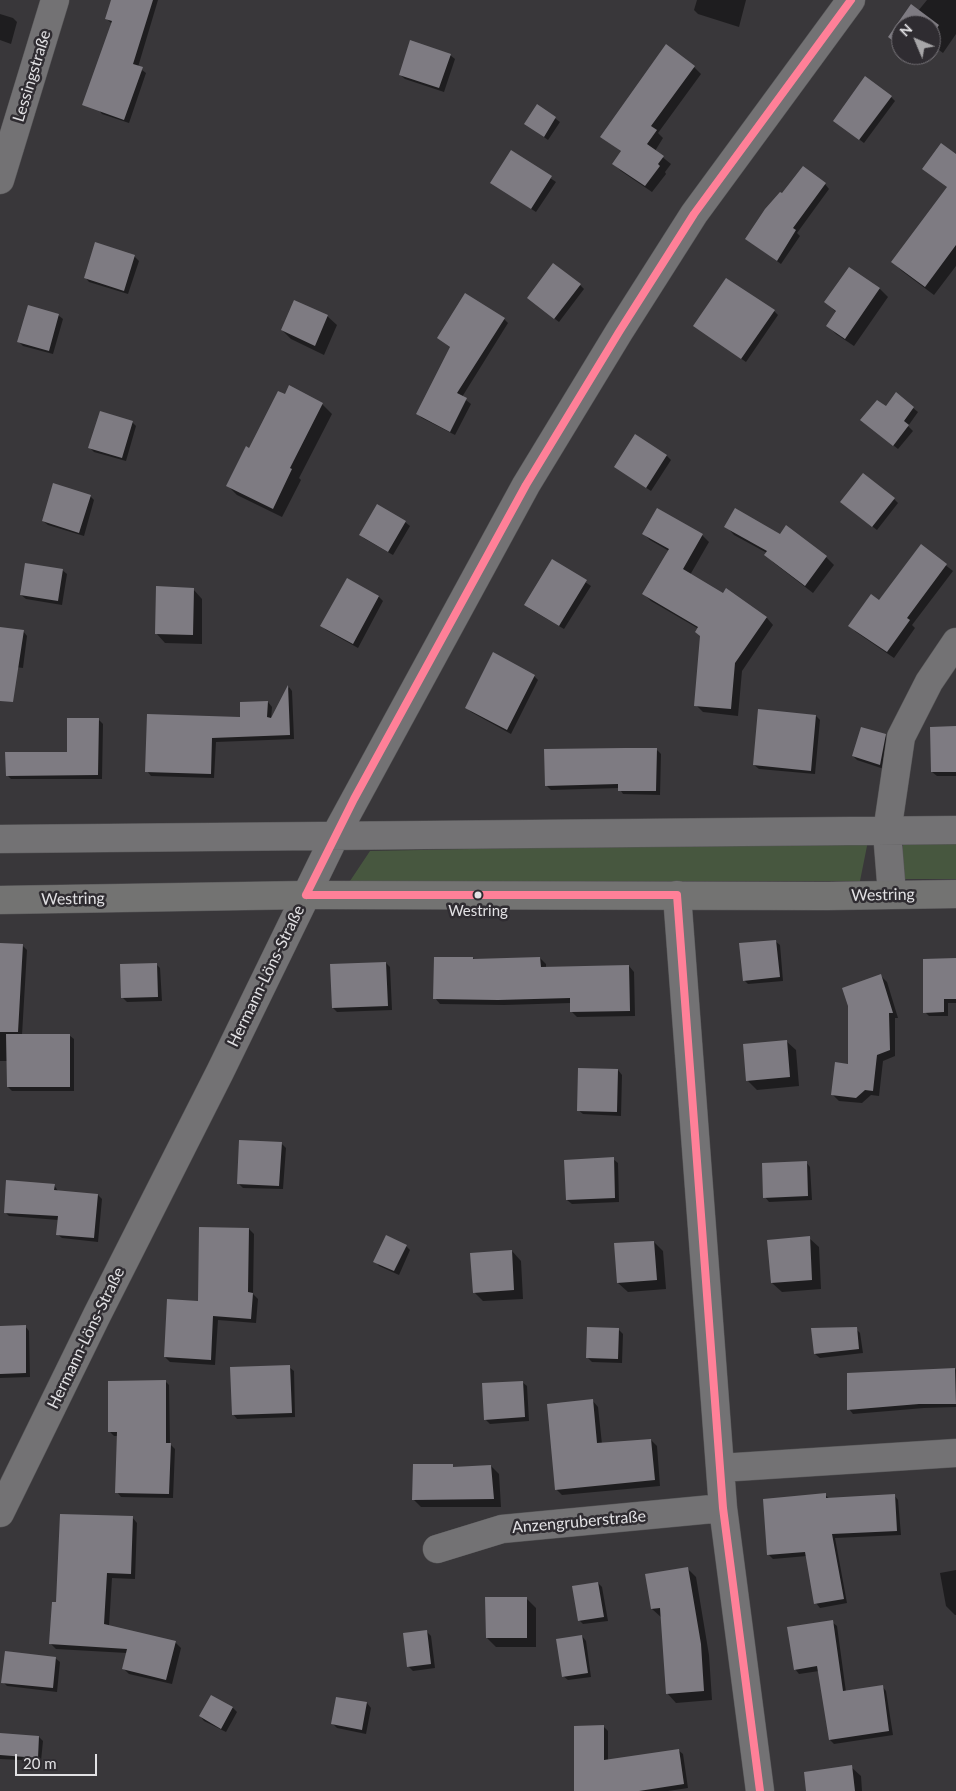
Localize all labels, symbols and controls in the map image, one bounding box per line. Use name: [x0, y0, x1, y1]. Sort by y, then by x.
north arrow: [891, 15, 941, 65]
text: N: [896, 20, 916, 40]
street label: Lessingstraße: [9, 28, 55, 124]
street label: Westring: [851, 885, 915, 905]
street label: Westring: [41, 889, 105, 909]
marker: Westring: [473, 890, 483, 900]
street label: Hermann-Löns-Straße: [223, 902, 309, 1050]
place label: Westring: [448, 902, 508, 920]
street label: Hermann-Löns-Straße: [43, 1264, 129, 1412]
street label: Anzengruberstraße: [511, 1507, 647, 1537]
scale bar: [18, 1744, 100, 1776]
text: 20 m: [23, 1754, 57, 1772]

